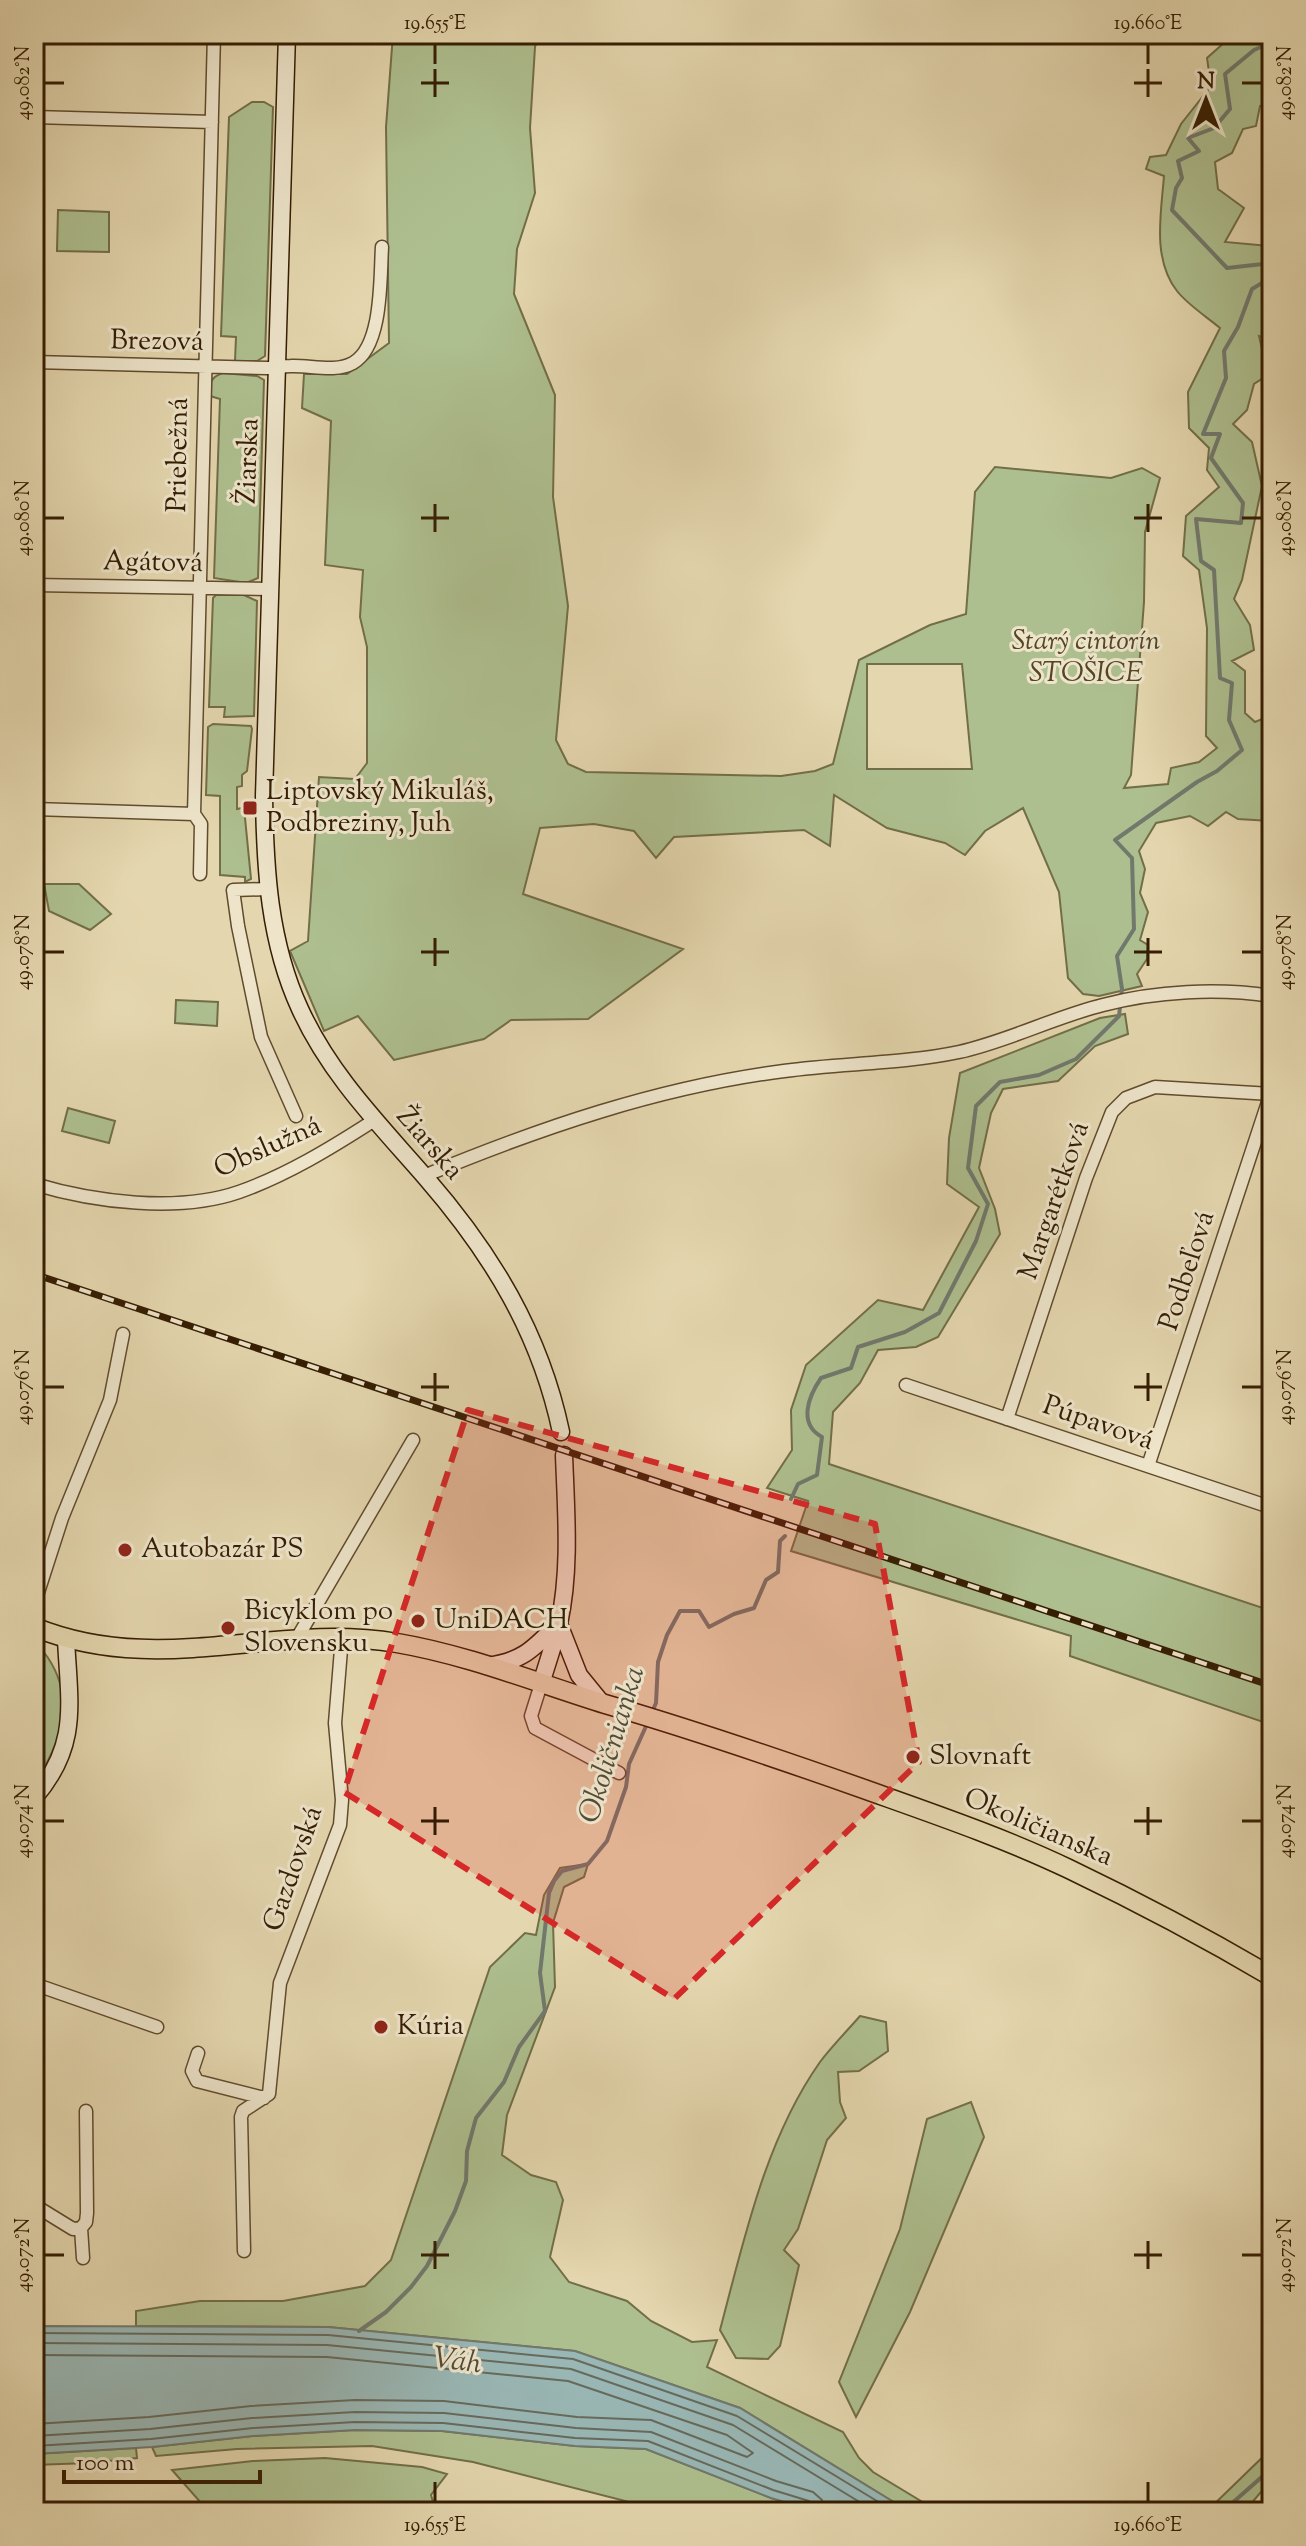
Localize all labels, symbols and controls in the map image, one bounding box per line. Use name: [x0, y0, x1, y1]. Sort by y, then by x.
text: 19.655°E: [404, 10, 466, 39]
text: 19.660°E: [1114, 10, 1182, 39]
text: 49.082°N: [10, 46, 39, 120]
text: 49.082°N: [1272, 46, 1301, 120]
north arrow: [1166, 60, 1246, 140]
text: N: [1197, 67, 1215, 99]
street label: Brezová: [110, 321, 204, 363]
street label: Priebežná: [158, 397, 200, 513]
street label: Žiarska: [228, 417, 270, 505]
text: 49.080°N: [10, 480, 39, 556]
text: 49.080°N: [1272, 480, 1301, 556]
street label: Agátová: [103, 542, 203, 584]
park label: Starý cintorín STOŠICE: [1012, 622, 1161, 694]
place label: Liptovský Mikuláš, Podbreziny, Juh: [266, 772, 494, 844]
marker: Liptovský Mikuláš, Podbreziny, Juh: [241, 799, 259, 817]
text: 49.078°N: [10, 914, 39, 990]
text: 49.078°N: [1272, 914, 1301, 990]
street label: Žiarska: [386, 1098, 472, 1190]
street label: Obslužná: [208, 1107, 328, 1189]
street label: Margarétková: [1009, 1117, 1101, 1285]
street label: Podbeľová: [1150, 1206, 1226, 1336]
text: 49.076°N: [10, 1349, 39, 1425]
text: 49.076°N: [1272, 1349, 1301, 1425]
street label: Púpavová: [1037, 1386, 1159, 1462]
place label: Autobazár PS: [141, 1530, 304, 1570]
marker: Autobazár PS: [116, 1541, 134, 1559]
place label: Bicyklom po Slovensku: [244, 1592, 393, 1664]
place label: UniDACH: [434, 1601, 568, 1641]
marker: UniDACH: [409, 1612, 427, 1630]
marker: Bicyklom po Slovensku: [219, 1619, 237, 1637]
water label: Okoličnianka: [569, 1661, 657, 1829]
place label: Slovnaft: [929, 1737, 1031, 1777]
marker: Slovnaft: [904, 1748, 922, 1766]
street label: Okoličianska: [957, 1779, 1119, 1877]
text: 49.074°N: [10, 1784, 39, 1858]
text: 49.074°N: [1272, 1784, 1301, 1858]
street label: Gazdovská: [254, 1801, 334, 1937]
place label: Kúria: [397, 2007, 464, 2047]
marker: Kúria: [372, 2018, 390, 2036]
text: 49.072°N: [10, 2218, 39, 2292]
text: 49.072°N: [1272, 2218, 1301, 2292]
water label: Váh: [430, 2337, 485, 2387]
scale bar: [64, 2434, 260, 2484]
text: 100 m: [76, 2447, 134, 2481]
text: 19.655°E: [404, 2512, 466, 2541]
text: 19.660°E: [1114, 2512, 1182, 2541]

